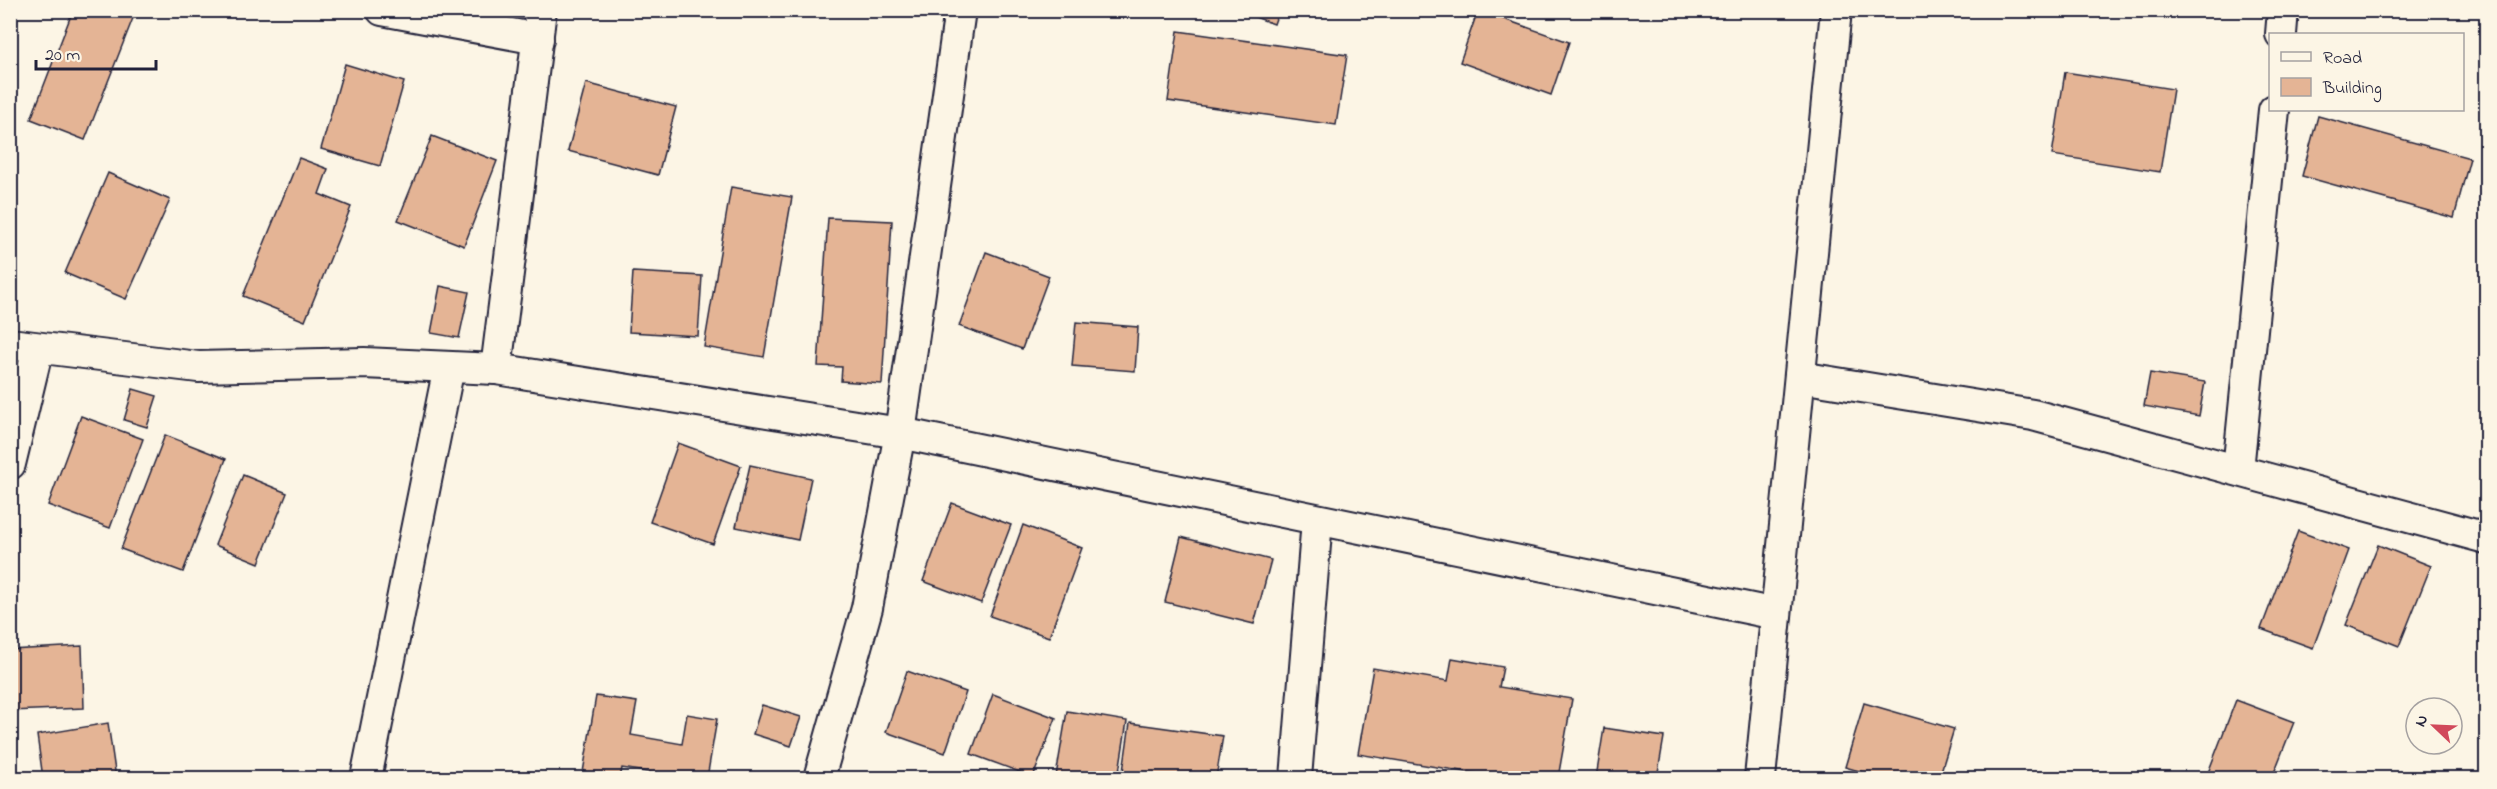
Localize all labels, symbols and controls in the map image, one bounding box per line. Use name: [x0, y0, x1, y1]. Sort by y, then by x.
scale bar: [36, 33, 156, 71]
legend: [2269, 33, 2464, 111]
text: 20 m: [45, 43, 80, 69]
text: Road: [2323, 46, 2362, 72]
text: Building: [2322, 76, 2382, 103]
north arrow: [2404, 696, 2464, 756]
text: N: [2409, 711, 2435, 731]

